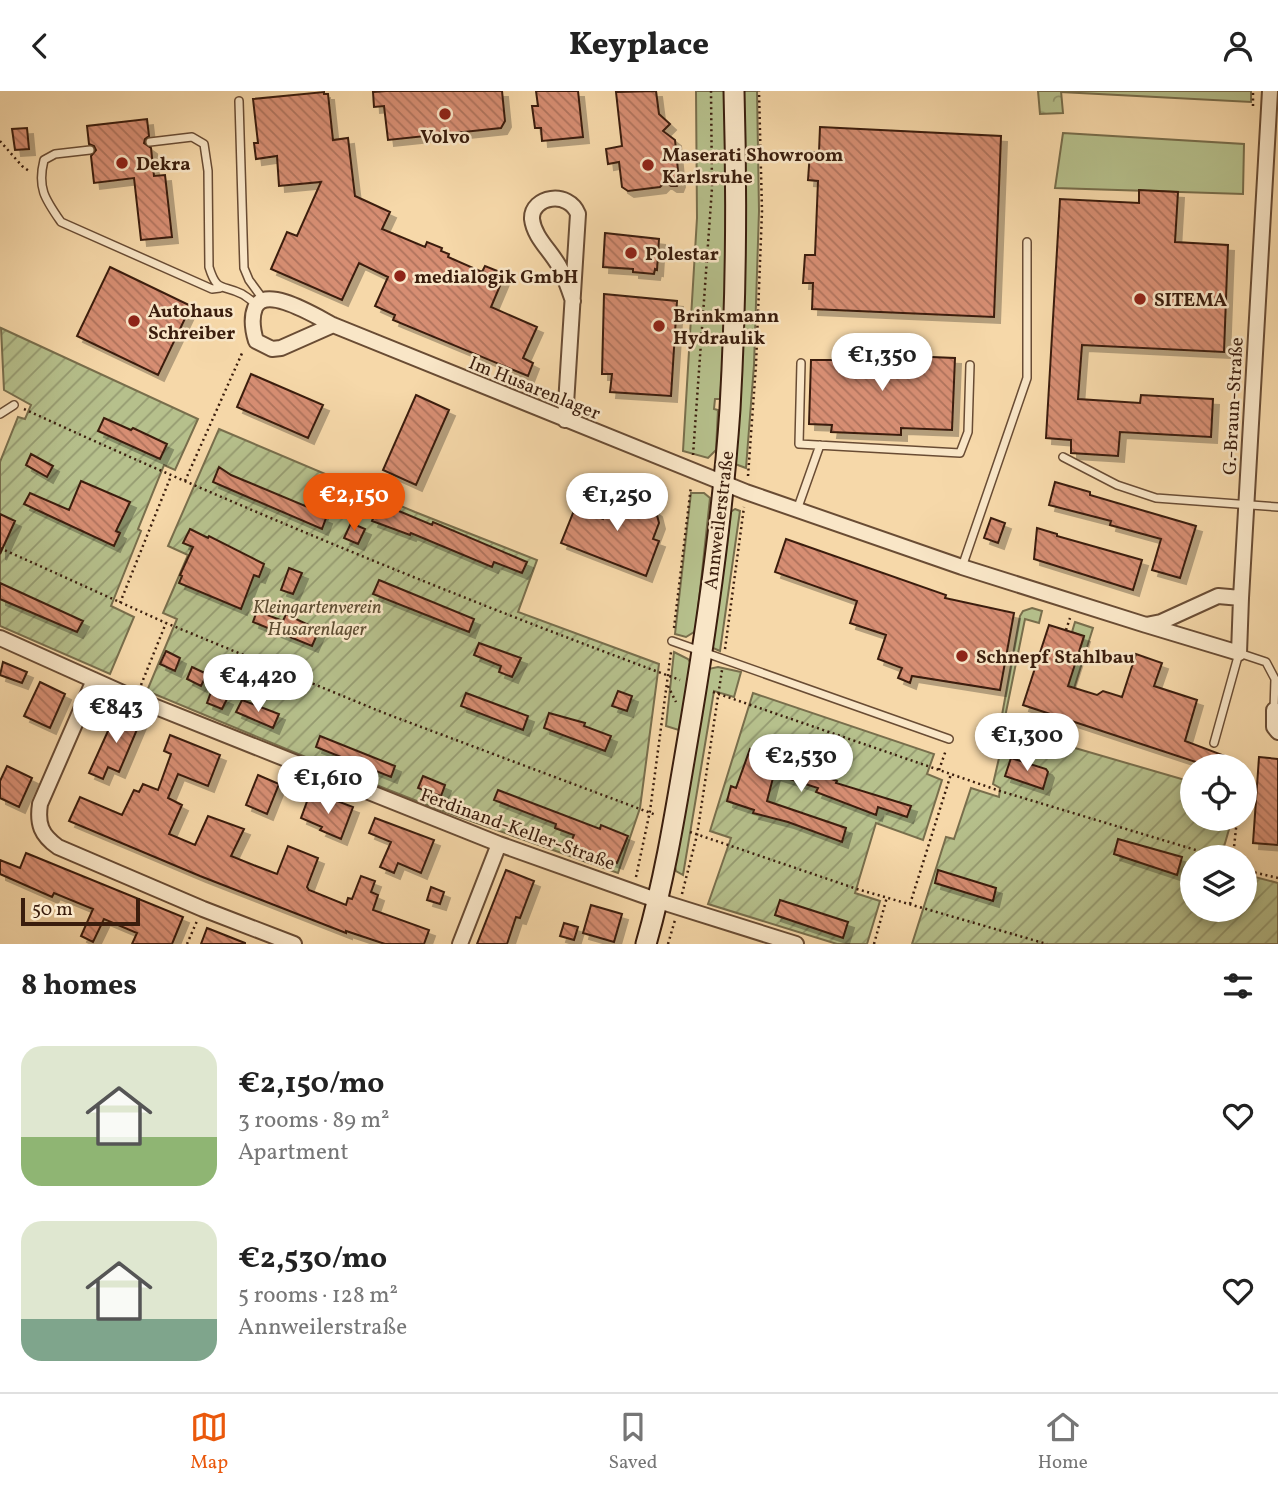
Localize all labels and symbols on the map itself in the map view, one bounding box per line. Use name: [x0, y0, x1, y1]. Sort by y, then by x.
marker: Volvo: [437, 106, 453, 122]
place label: Volvo: [420, 125, 470, 151]
place label: Maserati Showroom Karlsruhe: [662, 143, 843, 191]
place label: Dekra: [136, 152, 191, 178]
marker: Dekra: [114, 155, 130, 171]
marker: Maserati Showroom Karlsruhe: [640, 157, 656, 173]
place label: Polestar: [645, 242, 719, 268]
marker: Polestar: [623, 245, 639, 261]
place label: medialogik GmbH: [414, 265, 578, 291]
marker: medialogik GmbH: [392, 268, 408, 284]
place label: SITEMA: [1154, 288, 1228, 314]
marker: SITEMA: [1132, 291, 1148, 307]
place label: Autohaus Schreiber: [148, 299, 235, 347]
place label: Brinkmann Hydraulik: [673, 304, 779, 352]
marker: Autohaus Schreiber: [126, 313, 142, 329]
marker: Brinkmann Hydraulik: [651, 318, 667, 334]
pin: €1,350: [825, 334, 939, 393]
street label: G.-Braun-Straße: [1217, 336, 1251, 476]
street label: Im Husarenlager: [464, 351, 604, 427]
street label: Annweilerstraße: [699, 449, 741, 591]
pin: €2,150: [297, 473, 411, 533]
pin: €1,250: [560, 473, 674, 533]
park label: Kleingartenverein Husarenlager: [252, 595, 382, 643]
place label: Schnepf Stahlbau: [976, 645, 1135, 671]
marker: Schnepf Stahlbau: [954, 648, 970, 664]
pin: €4,420: [201, 655, 315, 714]
pin: €843: [75, 685, 157, 745]
pin: €1,300: [970, 713, 1084, 773]
pin: €2,530: [744, 735, 858, 794]
pin: €1,610: [271, 757, 385, 816]
street label: Ferdinand-Keller-Straße: [416, 782, 618, 877]
scale bar: [21, 895, 140, 927]

